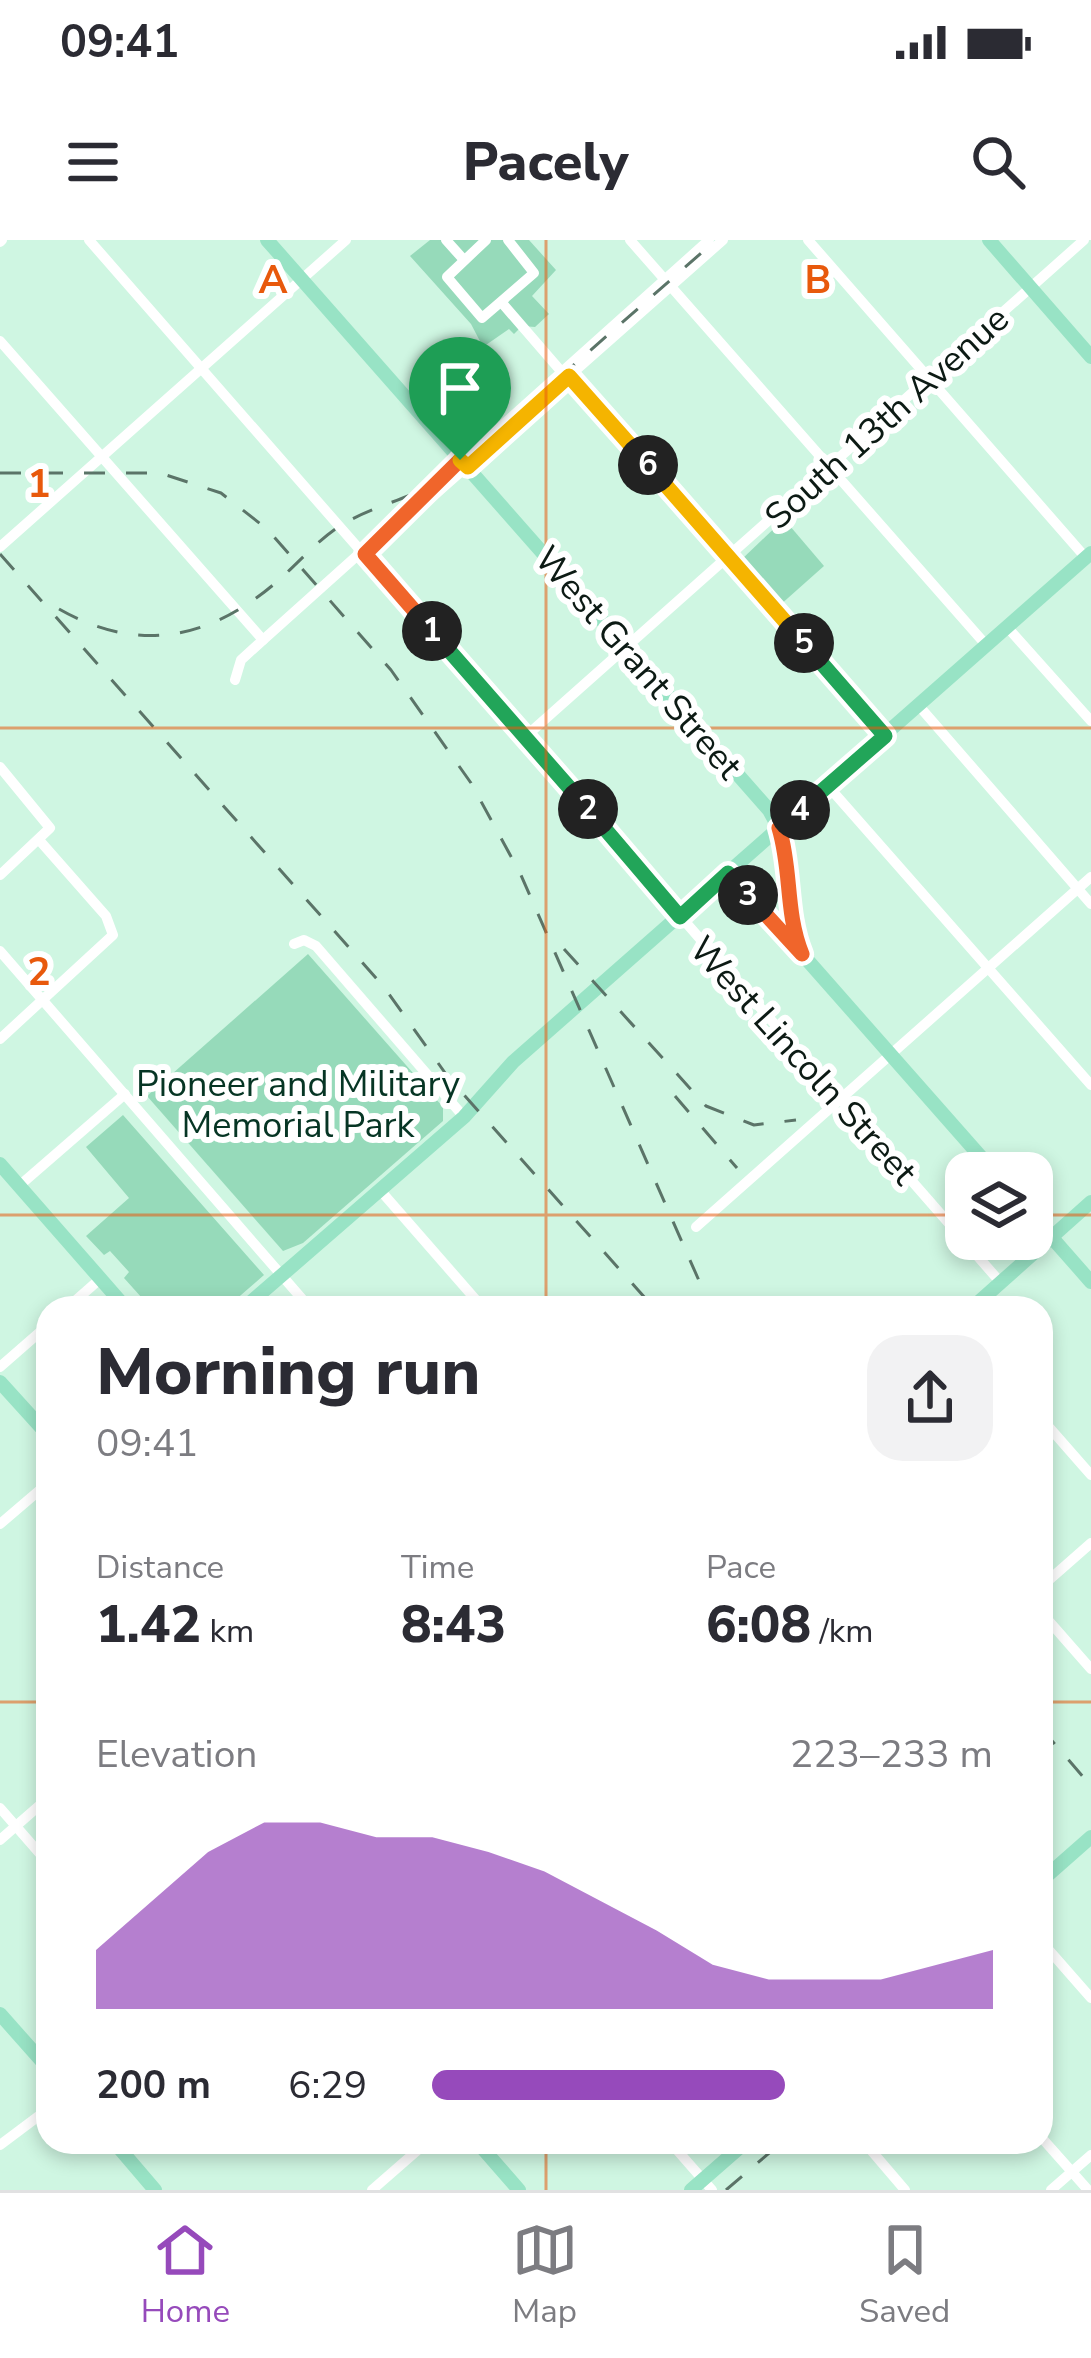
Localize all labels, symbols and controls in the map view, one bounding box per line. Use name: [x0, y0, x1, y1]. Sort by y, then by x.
text: 09:41: [60, 12, 179, 73]
text: Pacely: [463, 125, 628, 199]
icon: menu: [60, 129, 126, 195]
icon: search: [965, 129, 1031, 195]
text: A: [258, 254, 288, 307]
text: B: [805, 254, 831, 307]
street label: South 13th Avenue: [754, 295, 1020, 541]
pin: [409, 337, 511, 460]
icon: arrive: [427, 355, 493, 421]
pin: 6: [618, 435, 678, 495]
text: 6: [638, 442, 658, 487]
text: 1: [27, 458, 51, 511]
street label: West Grant Street: [523, 536, 753, 790]
pin: 1: [402, 601, 462, 661]
text: 1: [422, 608, 442, 653]
pin: 5: [774, 613, 834, 673]
text: 5: [794, 620, 814, 665]
pin: 2: [558, 779, 618, 839]
pin: 4: [770, 780, 830, 840]
text: 2: [578, 786, 598, 831]
text: 4: [790, 787, 810, 832]
pin: 3: [718, 865, 778, 925]
text: 3: [738, 872, 758, 917]
street label: West Lincoln Street: [678, 926, 928, 1196]
text: 2: [27, 946, 51, 999]
park label: Pioneer and Military Memorial Park: [136, 1060, 461, 1150]
map controls: [945, 1152, 1053, 1260]
button: layers: [945, 1152, 1053, 1260]
text: Morning run: [96, 1327, 480, 1417]
button: share: [867, 1335, 993, 1461]
text: 09:41: [96, 1417, 199, 1470]
text: Distance: [96, 1545, 224, 1590]
text: Time: [401, 1545, 474, 1590]
text: Pace: [706, 1545, 776, 1590]
text: 1.42: [96, 1590, 201, 1660]
text: 8:43: [401, 1590, 506, 1660]
text: 6:08: [706, 1590, 811, 1660]
text: km: [201, 1609, 254, 1654]
text: /km: [811, 1609, 874, 1654]
text: Elevation: [96, 1728, 257, 1781]
text: 223–233 m: [790, 1728, 993, 1781]
text: 200 m: [96, 2059, 211, 2112]
text: 6:29: [288, 2059, 367, 2112]
tab: Home: [141, 2217, 230, 2334]
tab: Map: [512, 2217, 578, 2334]
tab: Saved: [859, 2217, 950, 2334]

